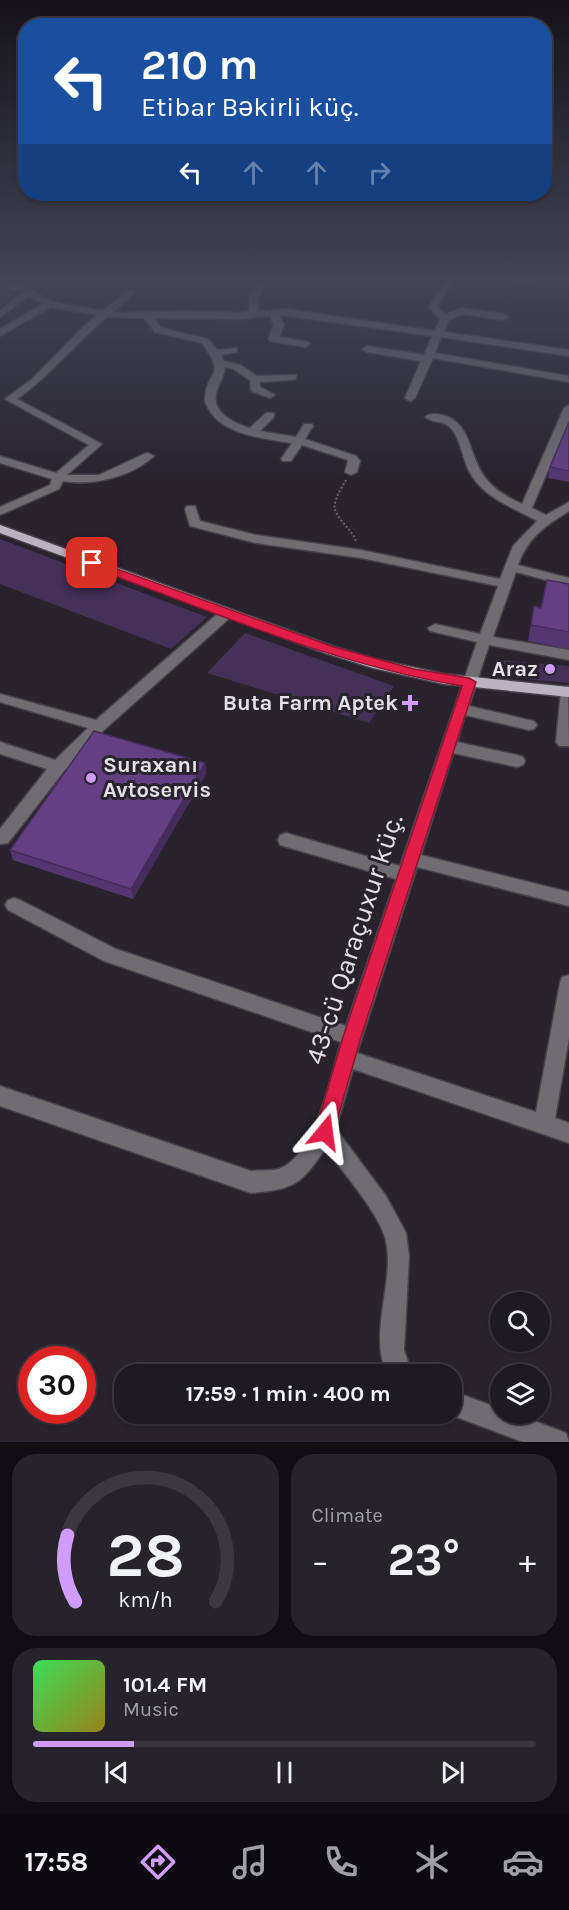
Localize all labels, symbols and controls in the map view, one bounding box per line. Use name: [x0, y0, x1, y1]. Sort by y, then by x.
text: 210 m: [141, 40, 258, 90]
icon: left: [42, 42, 120, 120]
text: Etibar Bəkirli küç.: [141, 91, 359, 123]
icon: left: [174, 156, 207, 189]
icon: ahead: [237, 156, 270, 189]
icon: ahead: [300, 156, 333, 189]
icon: right: [363, 156, 396, 189]
pin: [66, 537, 117, 588]
icon: arrive: [75, 546, 108, 579]
place label: Araz: [492, 656, 538, 682]
marker: Araz: [543, 662, 557, 676]
place label: Buta Farm Aptek: [223, 690, 398, 716]
marker: Buta Farm Aptek: [403, 696, 417, 710]
place label: Suraxanı Avtoservis: [103, 752, 211, 803]
marker: Suraxanı Avtoservis: [84, 771, 98, 785]
street label: 43-cü Qaraçuxur küç.: [298, 810, 410, 1068]
position arrow: [293, 1100, 357, 1164]
map controls: [490, 1292, 550, 1424]
button: search: [490, 1292, 550, 1352]
speed limit sign: 30: [18, 1346, 96, 1424]
button: layers: [490, 1364, 550, 1424]
text: 17:59 · 1 min · 400 m: [185, 1381, 391, 1407]
text: Climate: [312, 1504, 383, 1527]
text: 28: [106, 1519, 184, 1592]
text: 23°: [387, 1534, 460, 1586]
text: −: [312, 1542, 329, 1580]
text: +: [519, 1542, 536, 1580]
text: km/h: [118, 1587, 172, 1612]
text: 101.4 FM: [123, 1672, 207, 1698]
text: Music: [123, 1698, 179, 1721]
icon: previous: [100, 1756, 133, 1789]
icon: pause: [268, 1756, 301, 1789]
icon: next: [436, 1756, 469, 1789]
icon: directions: [137, 1841, 179, 1883]
icon: music: [229, 1841, 271, 1883]
icon: phone: [320, 1841, 362, 1883]
icon: climate: [411, 1841, 453, 1883]
icon: car: [502, 1841, 544, 1883]
text: 17:58: [25, 1846, 88, 1878]

